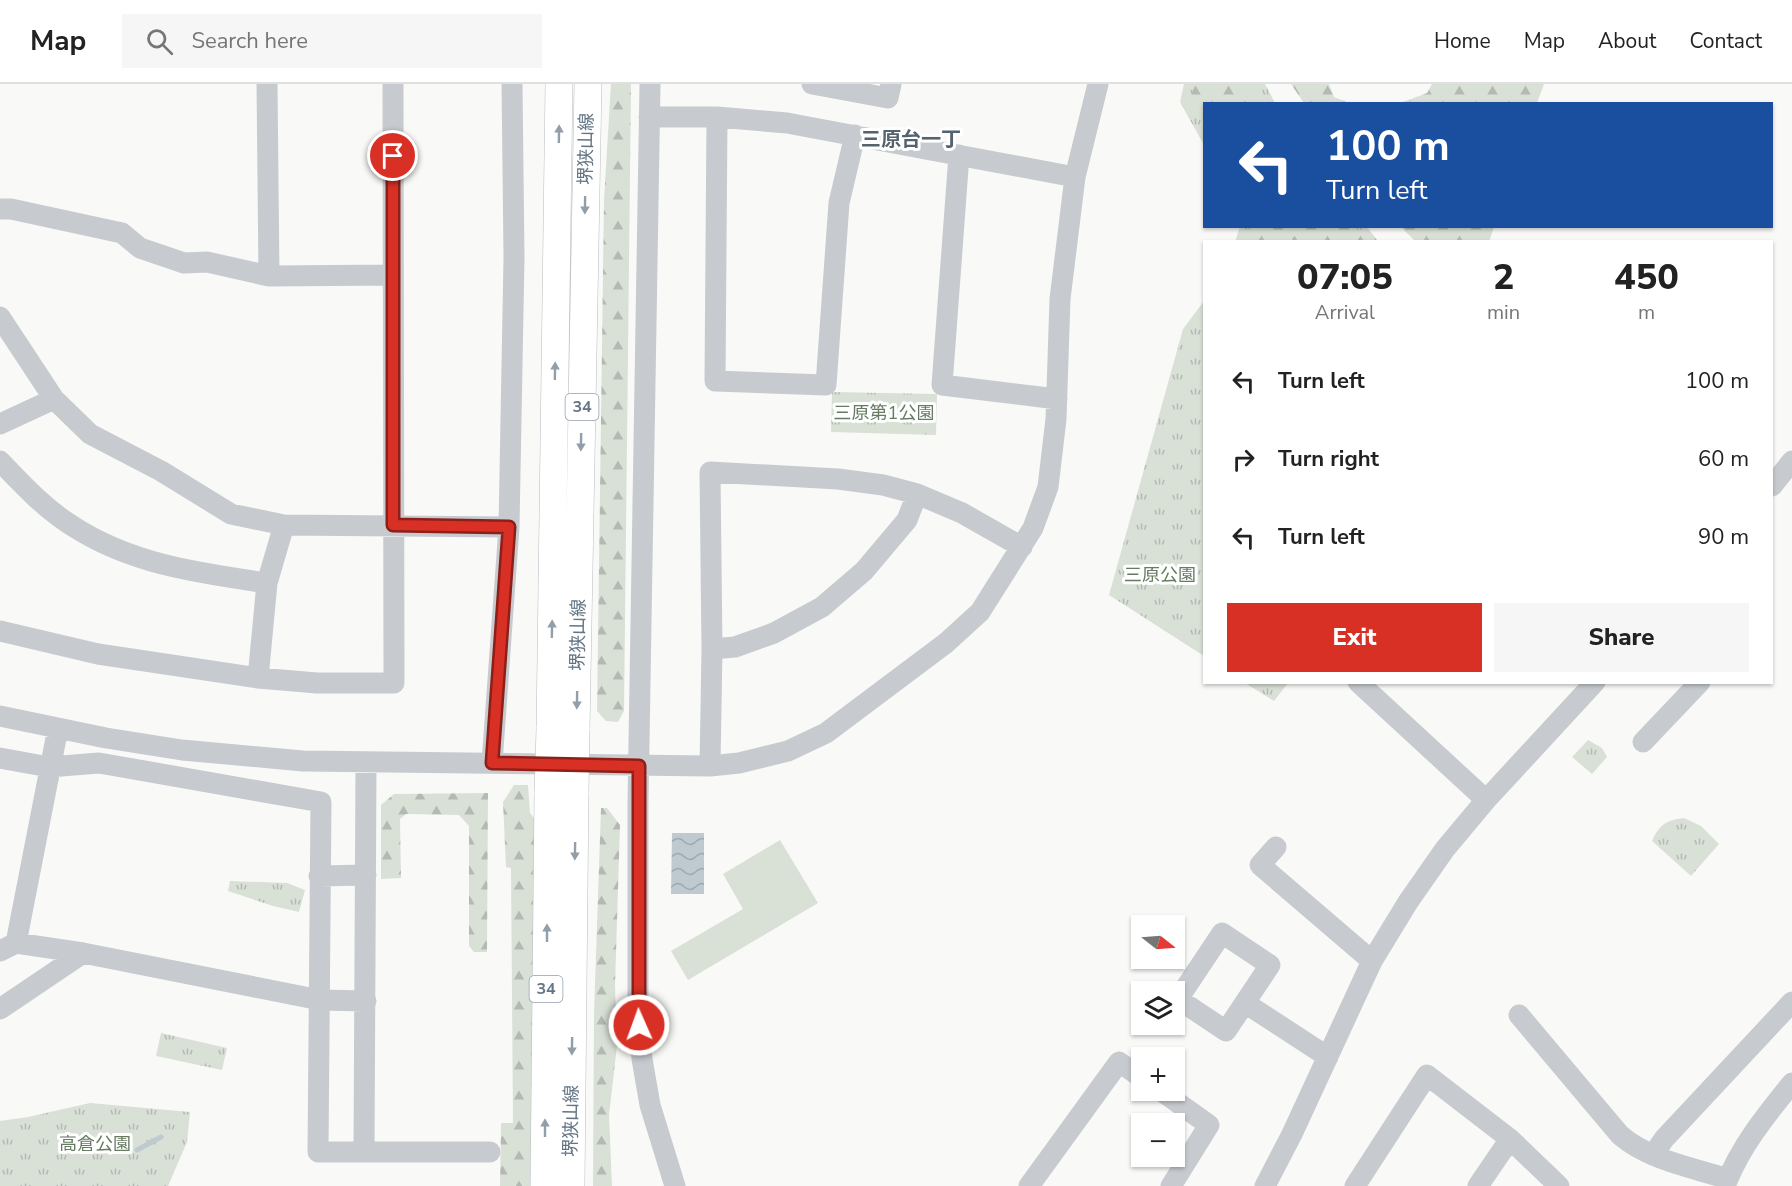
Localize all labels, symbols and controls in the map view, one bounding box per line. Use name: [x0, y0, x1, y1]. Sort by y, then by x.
search box: [122, 14, 542, 68]
text: Map: [30, 22, 86, 60]
icon: search: [143, 25, 176, 58]
text: Search here: [191, 26, 308, 56]
text: Home: [1434, 27, 1491, 55]
text: Map: [1524, 27, 1565, 55]
text: About: [1598, 27, 1656, 55]
text: Contact: [1689, 27, 1762, 55]
street label: 堺狭山線: [573, 113, 599, 185]
text: 100 m: [1326, 118, 1450, 175]
one-way arrow: [554, 124, 563, 143]
district label: 三原台一丁: [861, 126, 961, 153]
icon: left: [1227, 126, 1305, 204]
pin: [367, 130, 418, 181]
icon: arrive: [376, 139, 409, 172]
text: Turn left: [1326, 172, 1427, 209]
one-way arrow: [581, 196, 590, 215]
text: 07:05: [1297, 253, 1393, 302]
text: 2: [1493, 253, 1514, 302]
text: 450: [1614, 253, 1679, 302]
text: Arrival: [1315, 299, 1375, 326]
text: min: [1487, 299, 1520, 326]
text: m: [1638, 299, 1655, 326]
one-way arrow: [550, 361, 560, 380]
icon: left: [1227, 365, 1260, 398]
text: Turn left: [1278, 366, 1365, 396]
text: 100 m: [1685, 366, 1749, 396]
road number: 34: [566, 394, 598, 420]
park label: 三原第1公園: [834, 401, 934, 425]
one-way arrow: [576, 433, 586, 452]
icon: right: [1227, 443, 1260, 476]
text: Turn right: [1278, 444, 1379, 474]
text: 60 m: [1698, 444, 1749, 474]
icon: left: [1227, 521, 1260, 554]
text: Turn left: [1278, 522, 1365, 552]
text: 90 m: [1698, 522, 1749, 552]
park label: 三原公園: [1124, 563, 1196, 587]
street label: 堺狭山線: [565, 599, 591, 671]
button: Exit: [1227, 603, 1482, 672]
button: Share: [1494, 603, 1749, 672]
one-way arrow: [547, 619, 556, 638]
one-way arrow: [572, 691, 582, 710]
one-way arrow: [570, 841, 579, 860]
north arrow: [1131, 915, 1185, 969]
map controls: [1131, 915, 1185, 1167]
one-way arrow: [542, 923, 551, 942]
road number: 34: [530, 976, 562, 1002]
button: layers: [1131, 981, 1185, 1035]
position arrow: [607, 993, 671, 1057]
one-way arrow: [567, 1036, 577, 1055]
button: +: [1131, 1047, 1185, 1101]
street label: 堺狭山線: [558, 1085, 584, 1157]
button: −: [1131, 1113, 1185, 1167]
one-way arrow: [540, 1118, 550, 1137]
park label: 高倉公園: [59, 1132, 131, 1156]

